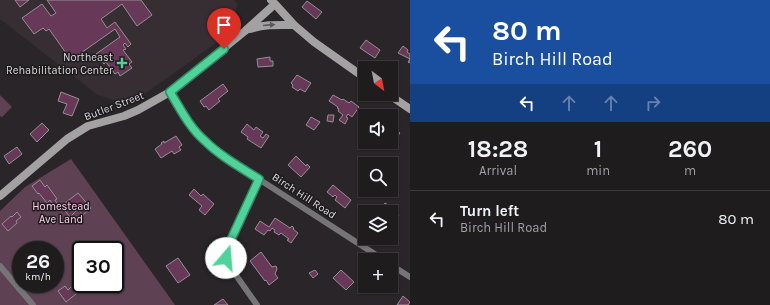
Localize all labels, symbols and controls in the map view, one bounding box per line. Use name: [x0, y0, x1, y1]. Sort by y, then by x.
pin: [207, 8, 241, 49]
icon: arrive: [213, 14, 235, 36]
text: 80 m: [492, 14, 561, 47]
icon: left: [426, 16, 478, 68]
one-way arrow: [263, 22, 275, 28]
text: Birch Hill Road: [492, 48, 613, 70]
place label: Northeast Rehabilitation Center: [6, 51, 113, 77]
marker: Northeast Rehabilitation Center: [116, 57, 128, 69]
north arrow: [358, 61, 398, 101]
map controls: [358, 61, 398, 293]
street label: Butler Street: [82, 89, 146, 123]
icon: left: [516, 92, 538, 114]
icon: ahead: [558, 92, 580, 114]
icon: ahead: [600, 92, 622, 114]
icon: right: [642, 92, 664, 114]
button: sound: [358, 109, 398, 149]
text: 18:28: [468, 135, 528, 163]
text: 1: [594, 135, 602, 163]
text: 260: [668, 135, 712, 163]
button: search: [358, 157, 398, 197]
text: Arrival: [479, 163, 517, 178]
text: min: [586, 163, 610, 178]
text: m: [684, 163, 696, 178]
street label: Birch Hill Road: [270, 170, 338, 222]
park label: Homestead Ave Land: [32, 200, 90, 226]
text: Turn left: [460, 202, 519, 220]
button: layers: [358, 205, 398, 245]
icon: left: [426, 208, 448, 230]
text: 80 m: [718, 210, 754, 228]
text: Birch Hill Road: [460, 220, 547, 235]
position arrow: [205, 237, 247, 279]
speed limit sign: 30: [72, 241, 124, 293]
text: 26: [26, 250, 50, 273]
button: +: [358, 253, 398, 293]
text: km/h: [25, 271, 51, 283]

